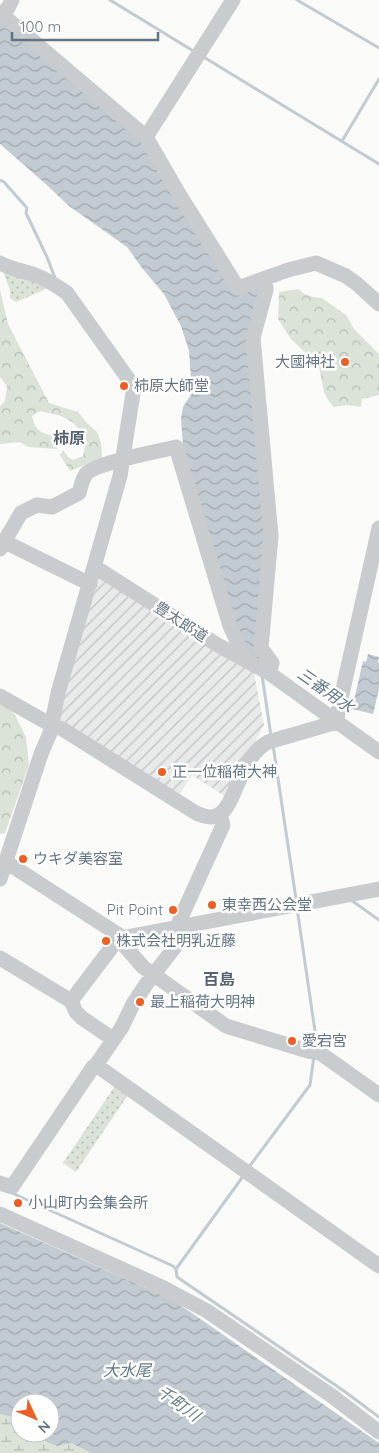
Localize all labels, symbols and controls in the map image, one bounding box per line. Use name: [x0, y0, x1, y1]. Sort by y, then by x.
scale bar: [12, 10, 159, 42]
text: 100 m: [20, 17, 61, 36]
place label: 大國神社: [275, 352, 335, 371]
marker: 大國神社: [339, 356, 351, 368]
place label: 柿原大師堂: [134, 376, 209, 395]
marker: 柿原大師堂: [118, 380, 130, 392]
district label: 柿原: [53, 428, 85, 448]
street label: 豊太郎道: [151, 597, 212, 646]
water label: 三番用水: [294, 663, 360, 718]
place label: 正一位稲荷大神: [172, 762, 277, 781]
marker: 正一位稲荷大神: [156, 766, 168, 778]
place label: ウキダ美容室: [33, 849, 123, 868]
marker: ウキダ美容室: [17, 853, 29, 865]
place label: 東幸西公会堂: [222, 895, 312, 914]
marker: 東幸西公会堂: [206, 899, 218, 911]
place label: Pit Point: [107, 900, 163, 919]
marker: Pit Point: [167, 904, 179, 916]
place label: 株式会社明乳近藤: [116, 931, 236, 950]
marker: 株式会社明乳近藤: [100, 935, 112, 947]
district label: 百島: [203, 969, 235, 989]
place label: 最上稲荷大明神: [150, 992, 255, 1011]
marker: 最上稲荷大明神: [134, 996, 146, 1008]
place label: 愛宕宮: [302, 1031, 347, 1050]
marker: 愛宕宮: [286, 1035, 298, 1047]
place label: 小山町内会集会所: [28, 1193, 148, 1212]
marker: 小山町内会集会所: [12, 1197, 24, 1209]
water label: 大水尾: [103, 1360, 153, 1380]
water label: 千町川: [154, 1381, 206, 1426]
north arrow: [10, 1393, 60, 1443]
text: N: [34, 1417, 54, 1437]

